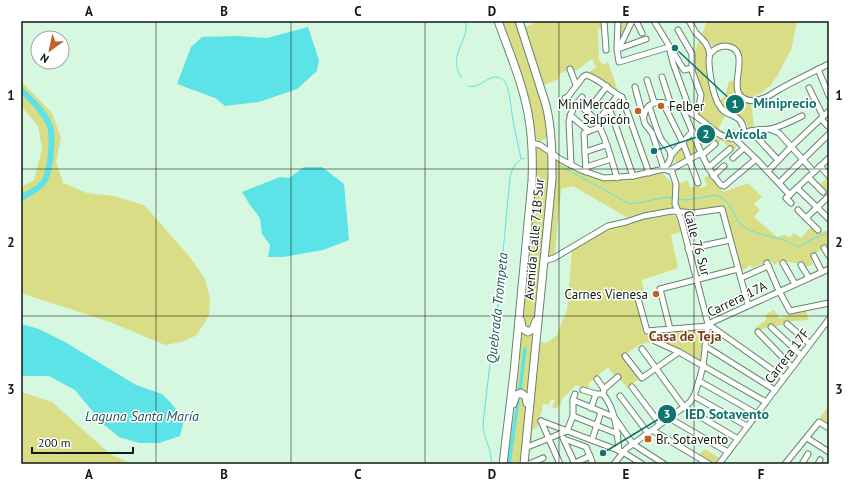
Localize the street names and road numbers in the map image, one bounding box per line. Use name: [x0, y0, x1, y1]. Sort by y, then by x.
street label: Avenida Calle 71B Sur: [520, 177, 548, 301]
street label: Calle 76 Sur: [680, 208, 715, 278]
street label: Carrera 17A: [704, 277, 770, 321]
street label: Carrera 17F: [761, 325, 813, 387]

